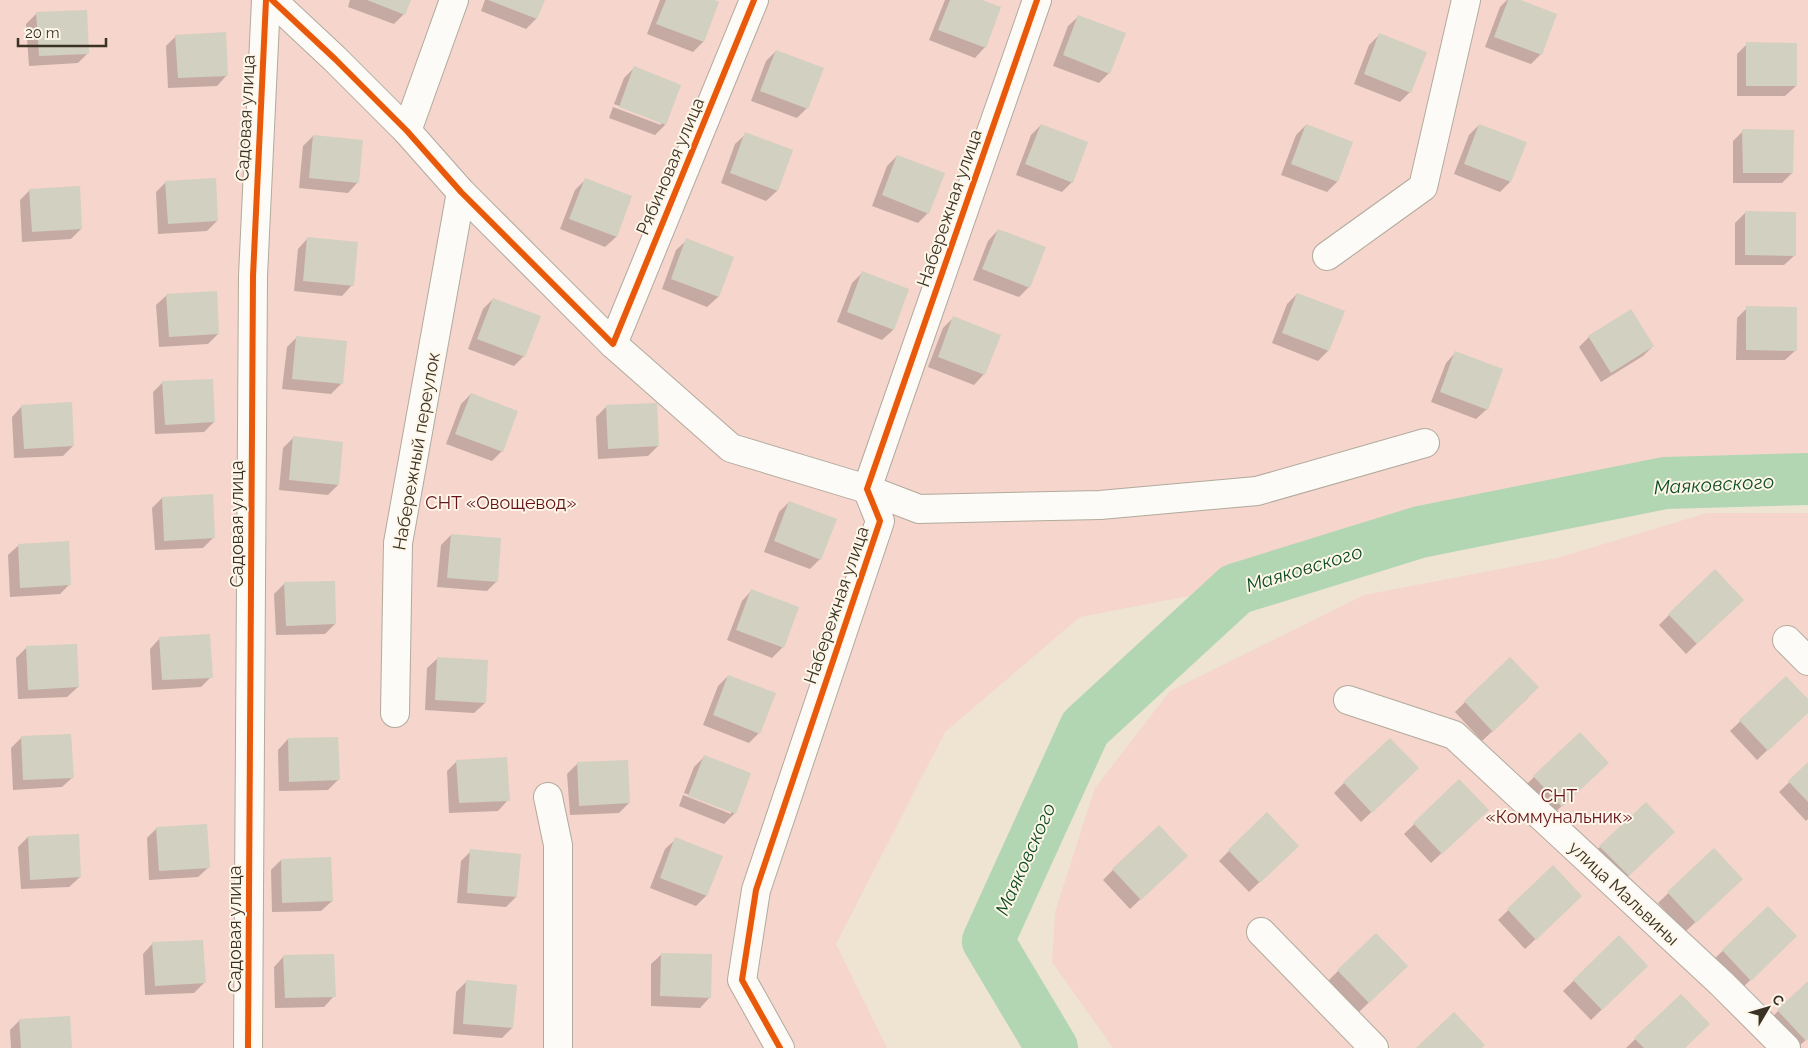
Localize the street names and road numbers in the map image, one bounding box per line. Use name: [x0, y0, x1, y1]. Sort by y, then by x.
street label: Садовая улица: [231, 54, 259, 182]
street label: Рябиновая улица: [632, 94, 708, 238]
street label: Набережная улица: [912, 127, 986, 289]
street label: Набережный переулок: [388, 350, 444, 552]
street label: Садовая улица: [226, 460, 247, 588]
street label: Набережная улица: [799, 524, 873, 686]
street label: улица Мальвины: [1565, 837, 1683, 949]
street label: Садовая улица: [224, 865, 245, 993]

